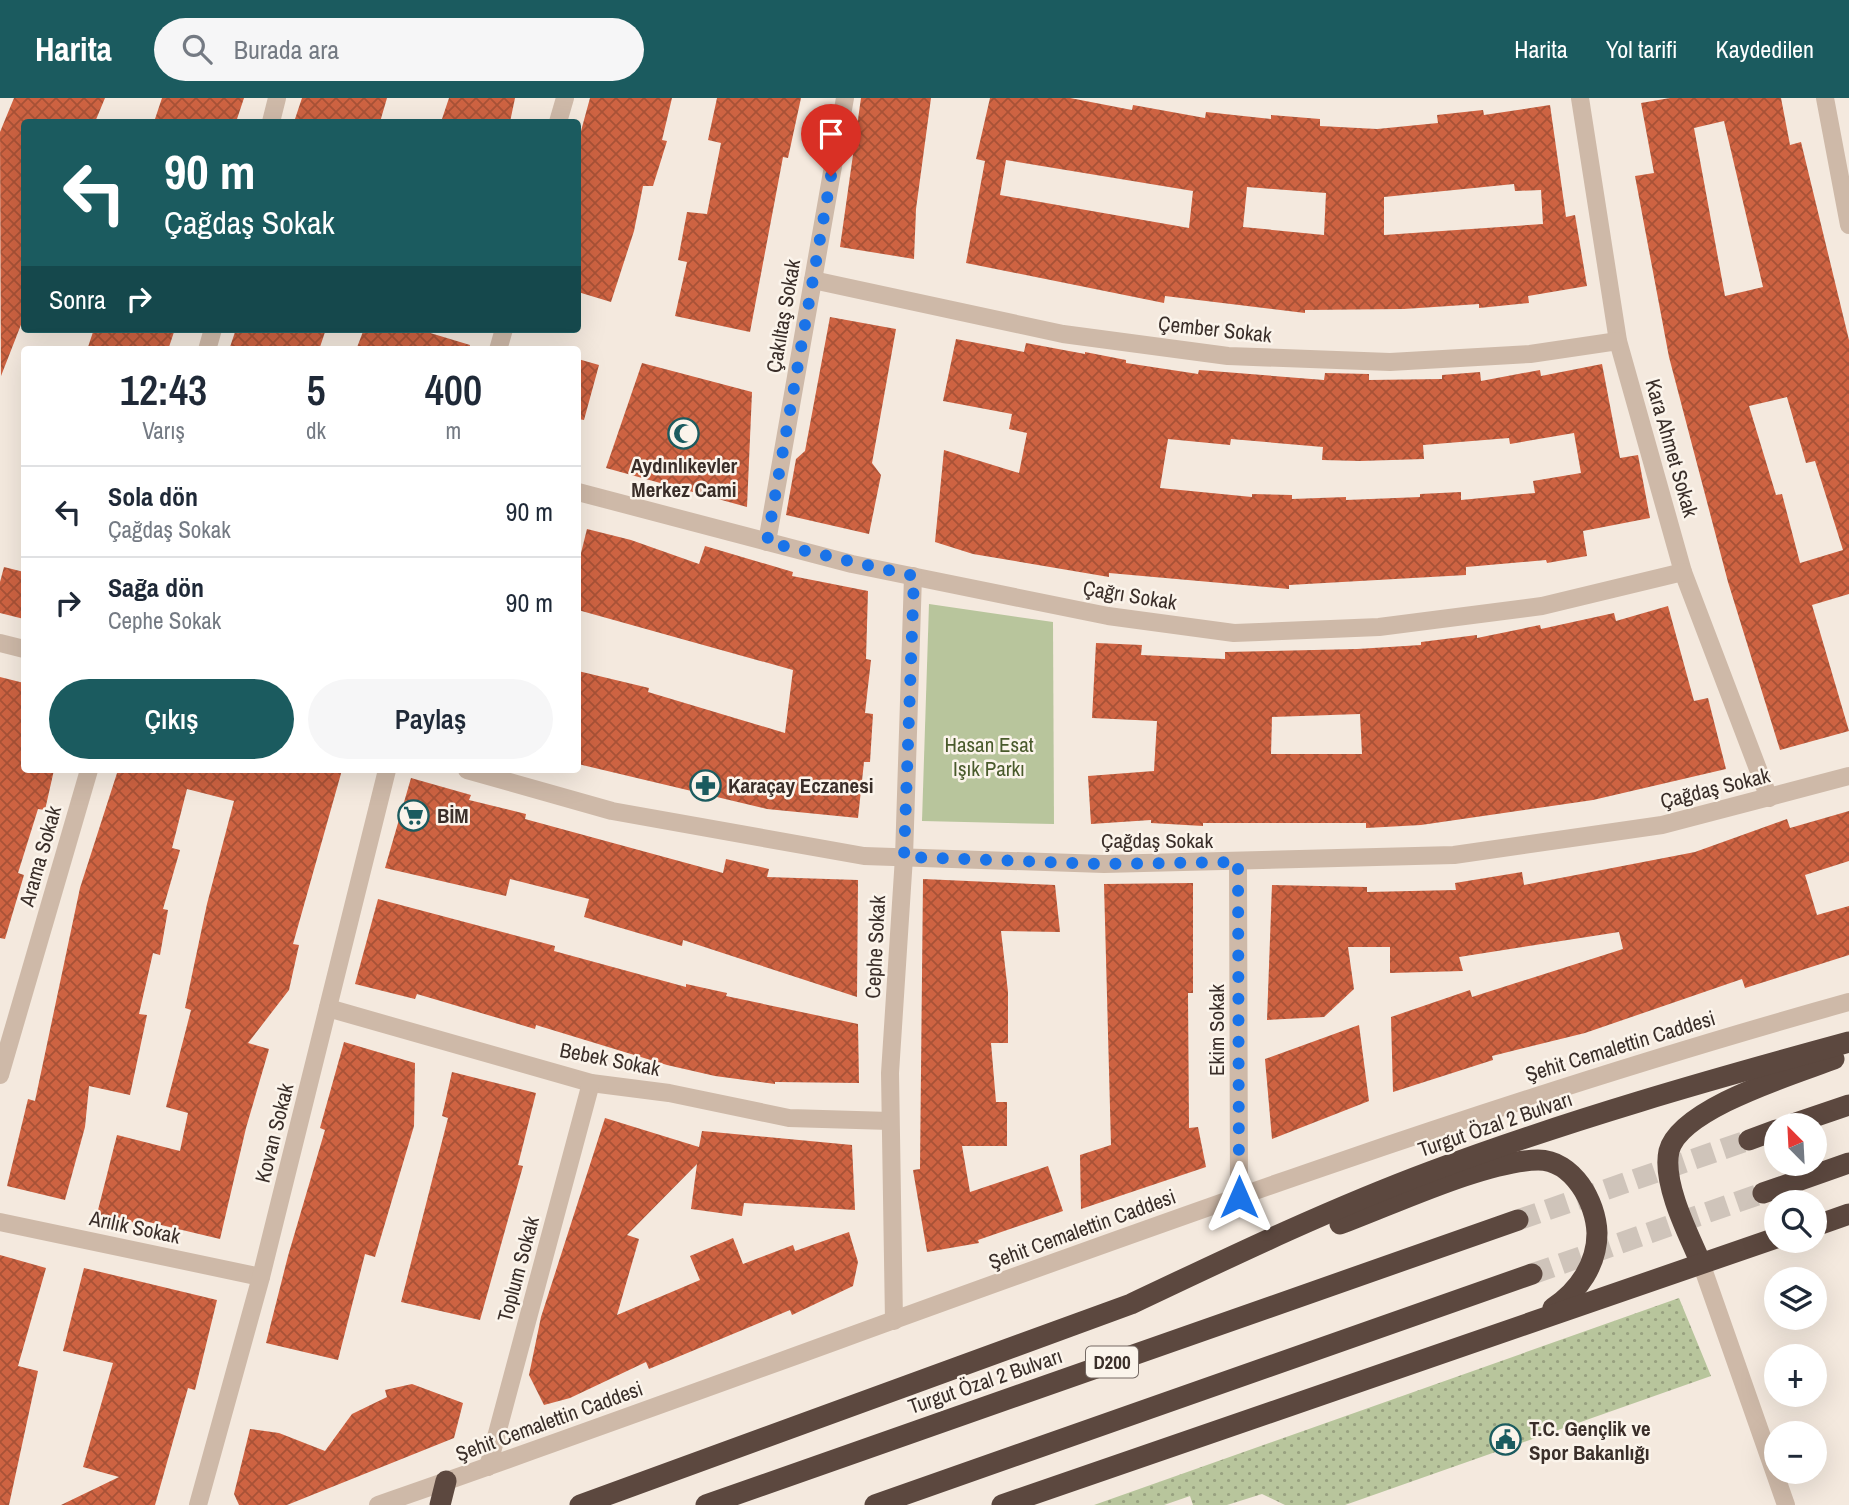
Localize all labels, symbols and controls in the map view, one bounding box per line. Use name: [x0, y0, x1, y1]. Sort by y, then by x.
search box: [154, 18, 644, 81]
text: Harita: [35, 27, 112, 71]
icon: search: [178, 30, 216, 68]
text: Burada ara: [234, 32, 339, 67]
text: Harita: [1514, 33, 1568, 65]
text: Yol tarifi: [1606, 33, 1678, 65]
text: Kaydedilen: [1716, 33, 1814, 65]
pin: [801, 104, 861, 176]
icon: arrive: [812, 115, 850, 153]
text: 90 m: [164, 138, 256, 204]
icon: left: [49, 147, 140, 238]
text: Çağdaş Sokak: [164, 201, 335, 244]
street label: Çakıltaş Sokak: [759, 257, 807, 375]
icon: right: [120, 280, 158, 318]
text: Sonra: [49, 282, 106, 317]
street label: Çember Sokak: [1157, 309, 1274, 349]
text: 12:43: [120, 362, 207, 418]
text: 5: [306, 362, 326, 418]
text: 400: [425, 362, 482, 418]
street label: Kara Ahmet Sokak: [1638, 375, 1706, 521]
text: Varış: [142, 415, 185, 446]
text: dk: [306, 415, 326, 446]
text: m: [446, 415, 461, 446]
mosque icon: Aydınlıkevler Merkez Cami: [667, 416, 701, 450]
place label: Aydınlıkevler Merkez Cami: [631, 451, 738, 504]
text: Sola dön: [108, 479, 198, 514]
icon: left: [49, 493, 87, 531]
text: 90 m: [506, 494, 553, 529]
text: Çağdaş Sokak: [108, 514, 231, 545]
text: Sağa dön: [108, 570, 204, 605]
street label: Çağrı Sokak: [1081, 573, 1179, 617]
icon: right: [49, 584, 87, 622]
text: 90 m: [506, 585, 553, 620]
text: Cephe Sokak: [108, 605, 221, 636]
button: Çıkış: [49, 679, 294, 759]
button: Paylaş: [308, 679, 553, 759]
park label: Hasan Esat Işık Parkı: [944, 730, 1034, 783]
street label: Çağdaş Sokak: [1657, 760, 1773, 816]
pharmacy icon: Karaçay Eczanesi: [688, 768, 722, 802]
place label: Karaçay Eczanesi: [728, 771, 874, 800]
supermarket icon: BİM: [397, 798, 431, 832]
place label: BİM: [437, 801, 469, 830]
street label: Arama Sokak: [12, 802, 68, 911]
street label: Çağdaş Sokak: [1101, 826, 1213, 855]
street label: Cephe Sokak: [858, 894, 892, 999]
street label: Ekim Sokak: [1202, 984, 1231, 1076]
street label: Şehit Cemalettin Caddesi: [1521, 1003, 1719, 1089]
street label: Bebek Sokak: [557, 1035, 663, 1083]
street label: Kovan Sokak: [248, 1080, 300, 1186]
street label: Turgut Özal 2 Bulvarı: [1414, 1084, 1576, 1164]
north arrow: [1764, 1113, 1827, 1176]
map controls: [1764, 1113, 1827, 1484]
position arrow: [1202, 1160, 1276, 1234]
street label: Şehit Cemalettin Caddesi: [984, 1182, 1180, 1276]
button: search: [1764, 1190, 1827, 1253]
street label: Arılık Sokak: [86, 1203, 183, 1251]
street label: Toplum Sokak: [490, 1213, 546, 1325]
button: layers: [1764, 1267, 1827, 1330]
street label: Turgut Özal 2 Bulvarı: [904, 1341, 1066, 1421]
button: +: [1764, 1344, 1827, 1407]
road number: D200: [1086, 1346, 1138, 1378]
street label: Şehit Cemalettin Caddesi: [451, 1374, 647, 1468]
place label: T.C. Gençlik ve Spor Bakanlığı: [1529, 1414, 1651, 1467]
button: −: [1764, 1421, 1827, 1484]
public building icon: T.C. Gençlik ve Spor Bakanlığı: [1489, 1423, 1523, 1457]

